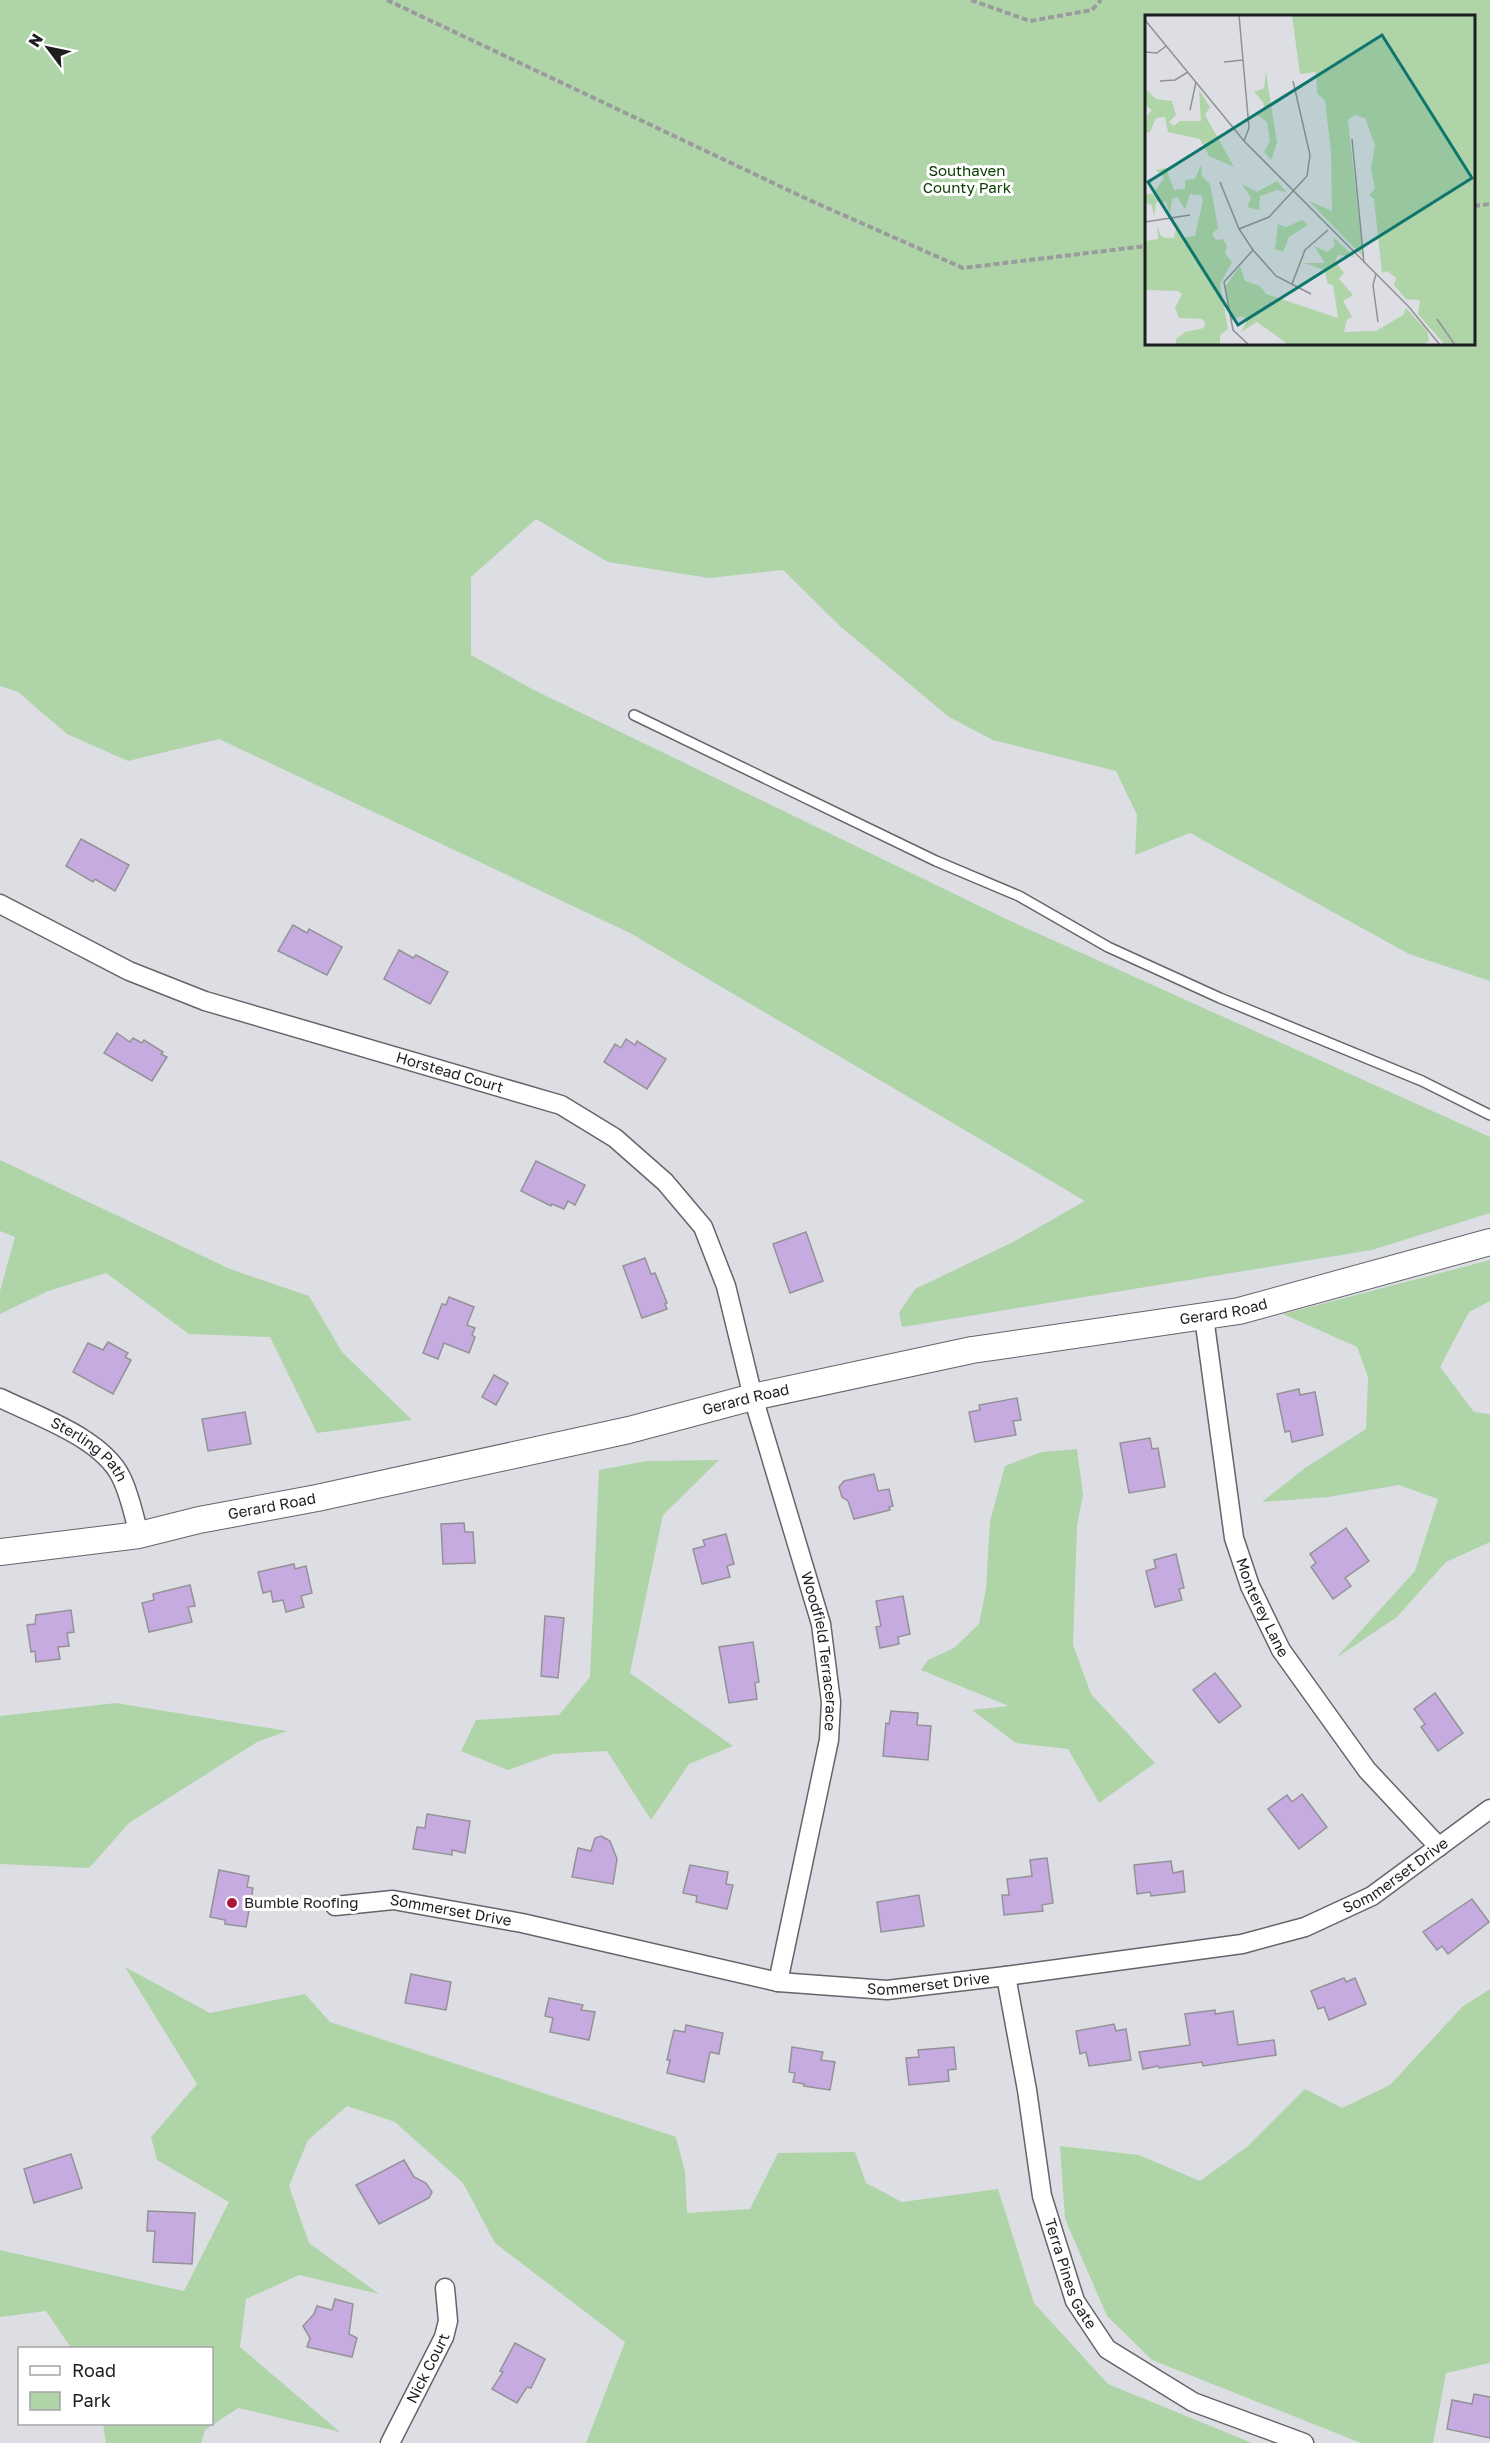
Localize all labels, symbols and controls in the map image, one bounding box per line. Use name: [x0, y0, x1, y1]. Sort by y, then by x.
inset map: [1145, 15, 1475, 345]
north arrow: [18, 18, 78, 78]
text: N: [24, 30, 47, 51]
park label: Southaven County Park: [923, 161, 1012, 196]
street label: Horstead Court: [394, 1047, 506, 1096]
street label: Gerard Road: [1178, 1294, 1269, 1328]
street label: Gerard Road: [700, 1379, 791, 1418]
street label: Sterling Path: [48, 1413, 132, 1484]
street label: Gerard Road: [226, 1488, 317, 1522]
street label: Monterey Lane: [1233, 1555, 1293, 1660]
street label: Woodfield Terracerace: [798, 1569, 841, 1732]
street label: Sommerset Drive: [1340, 1833, 1451, 1916]
street label: Sommerset Drive: [389, 1890, 514, 1929]
place label: Bumble Roofing: [244, 1893, 359, 1911]
marker: Bumble Roofing: [225, 1896, 239, 1910]
street label: Sommerset Drive: [866, 1968, 991, 1998]
street label: Terra Pines Gate: [1042, 2216, 1101, 2332]
street label: Nick Court: [402, 2331, 453, 2406]
legend: [18, 2347, 213, 2425]
text: Road: [72, 2359, 116, 2381]
text: Park: [72, 2389, 111, 2411]

